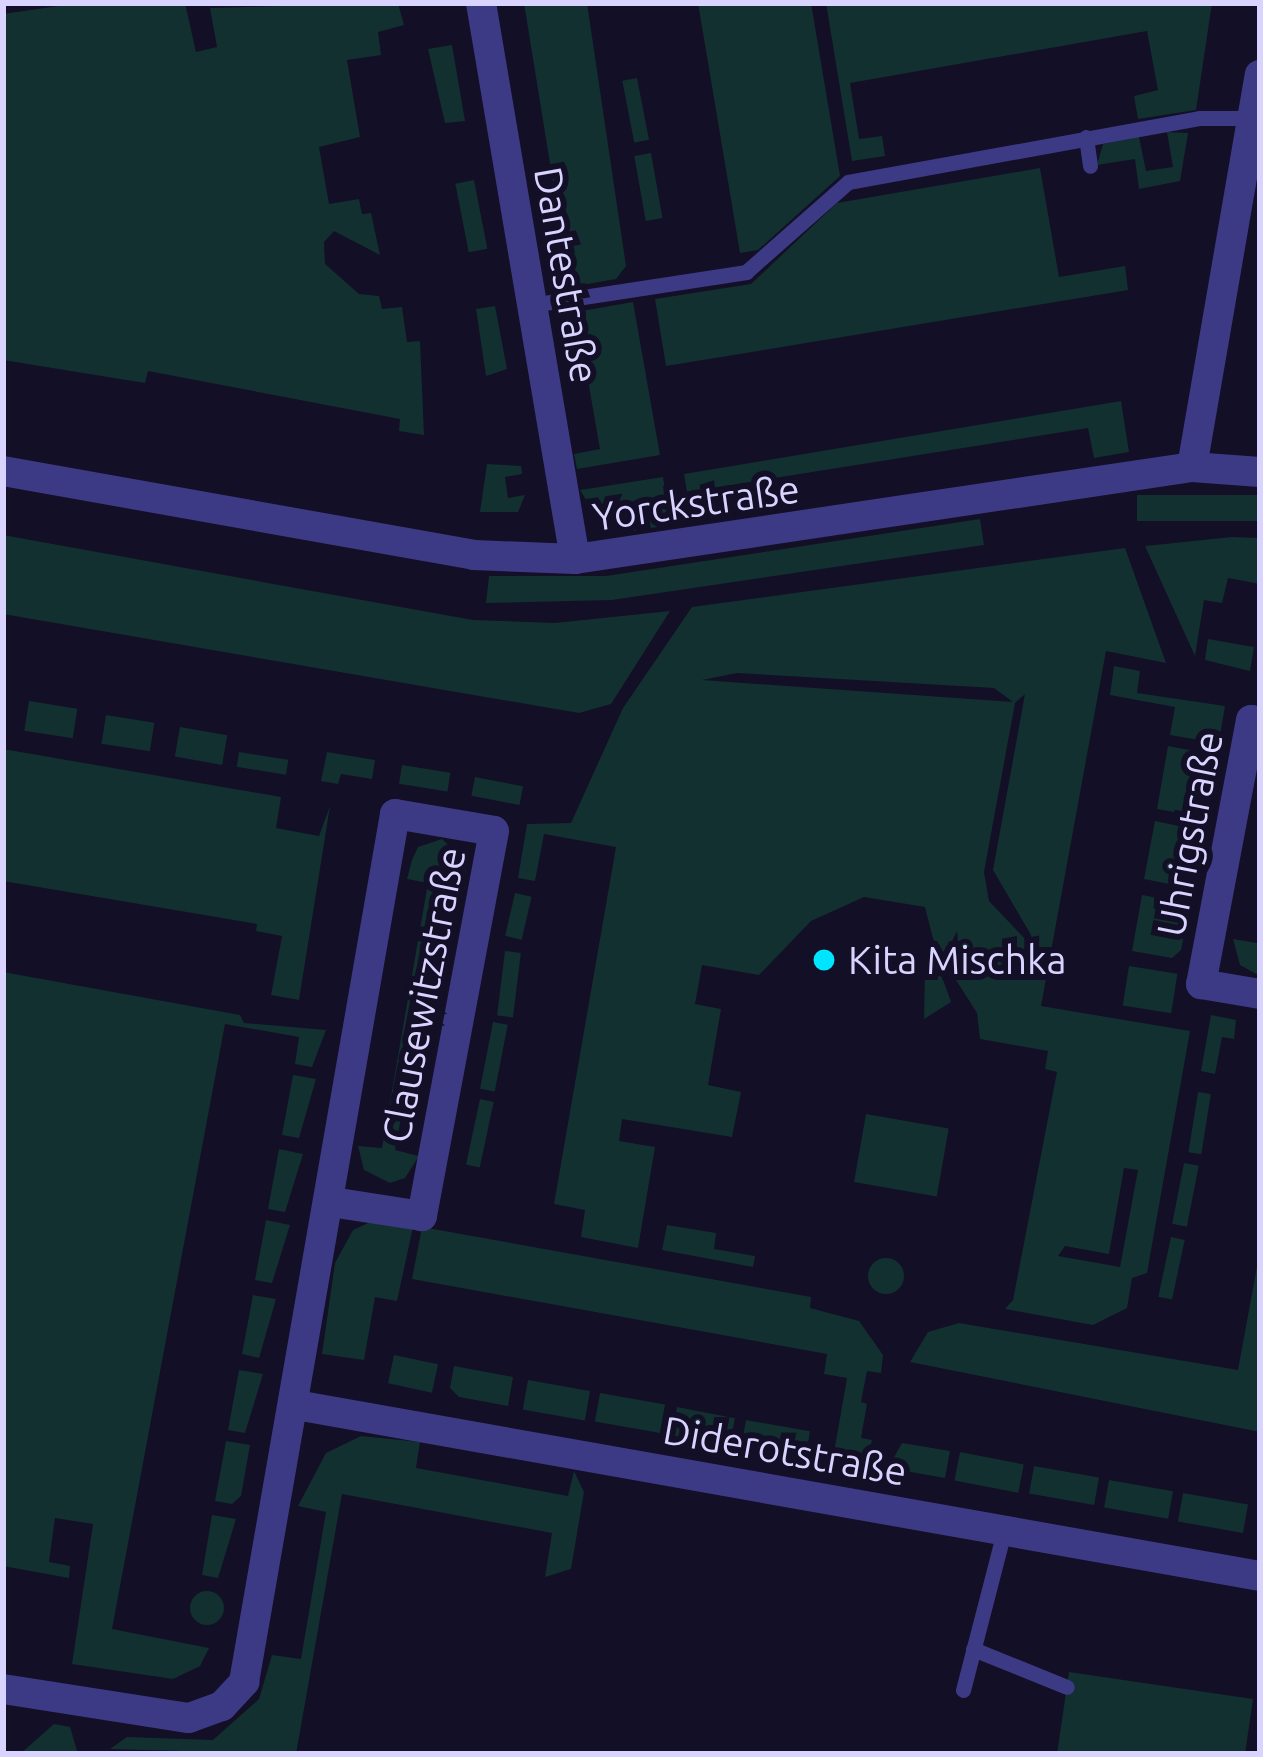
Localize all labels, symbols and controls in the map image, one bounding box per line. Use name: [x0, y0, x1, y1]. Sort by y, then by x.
street label: Dantestraße: [524, 163, 608, 387]
street label: Yorckstraße: [590, 465, 802, 541]
street label: Uhrigstraße: [1147, 728, 1233, 940]
street label: Clausewitzstraße: [372, 843, 476, 1147]
place label: Kita Mischka: [848, 937, 1067, 983]
marker: Kita Mischka: [811, 947, 837, 973]
street label: Diderotstraße: [660, 1407, 910, 1495]

